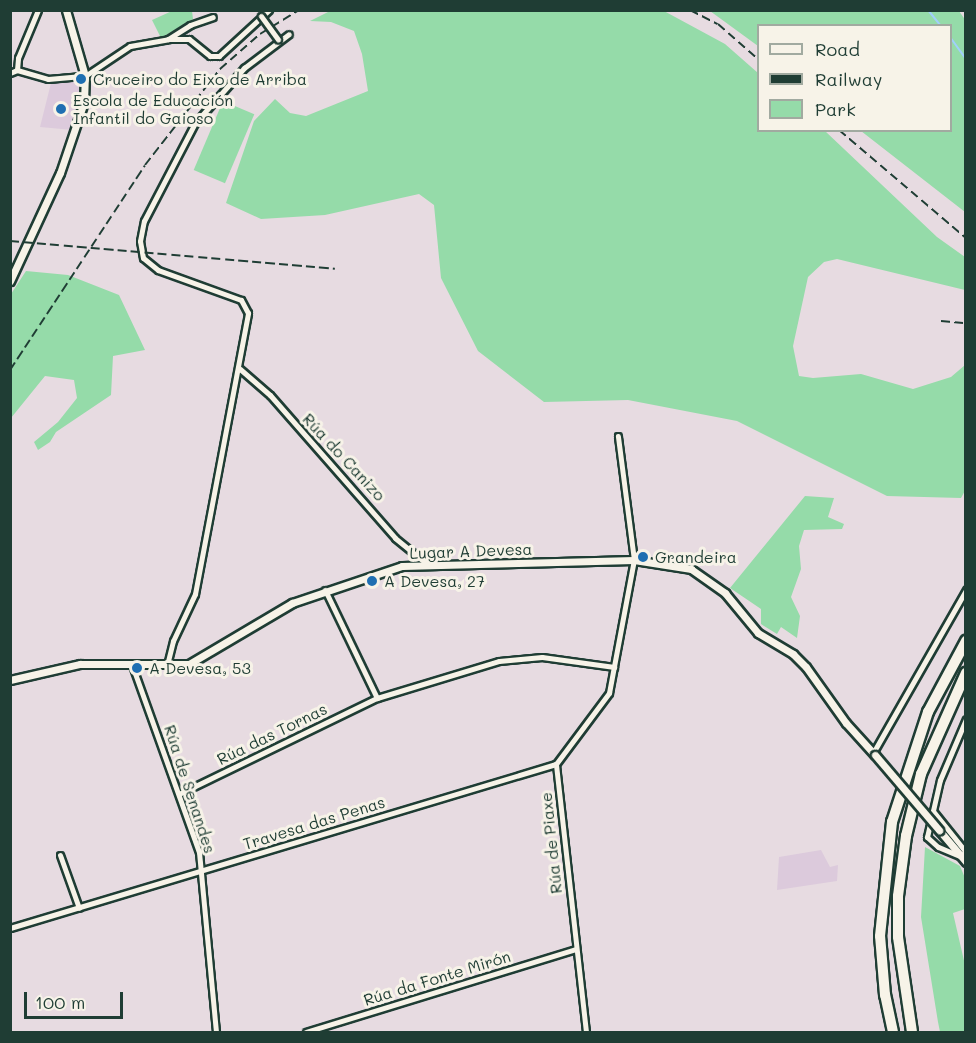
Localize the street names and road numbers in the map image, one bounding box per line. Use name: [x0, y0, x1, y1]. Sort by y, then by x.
street label: Rúa do Canizo: [299, 409, 389, 505]
street label: Lugar A Devesa: [409, 539, 533, 563]
street label: Rúa das Tornas: [214, 699, 330, 769]
street label: Rúa de Senandes: [160, 722, 220, 856]
street label: Rúa de Piaxe: [536, 791, 566, 895]
street label: Travesa das Penas: [241, 792, 387, 854]
street label: Rúa da Fonte Mirón: [361, 946, 513, 1010]

